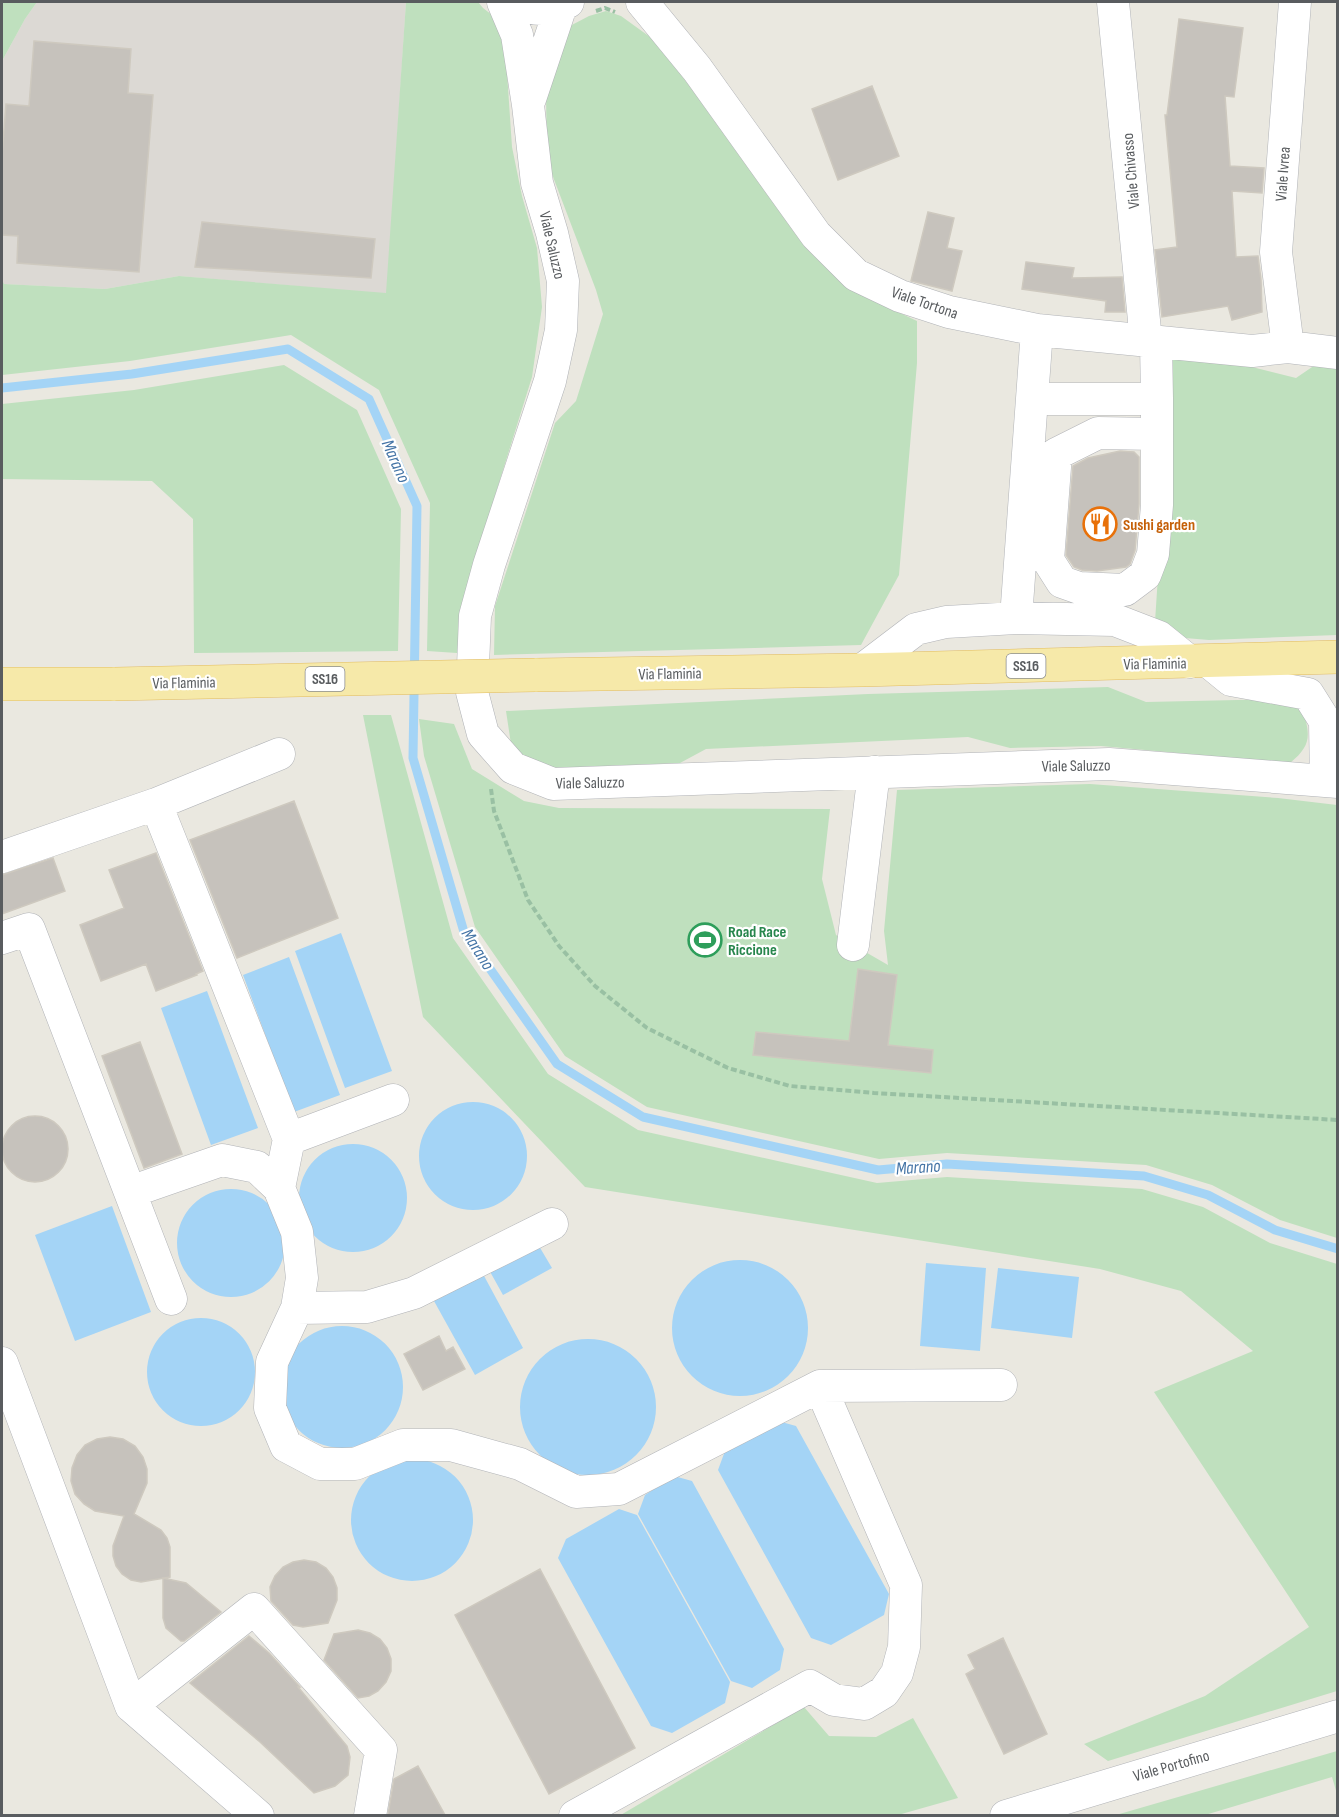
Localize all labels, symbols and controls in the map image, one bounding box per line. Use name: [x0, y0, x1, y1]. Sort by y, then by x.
street label: Viale Chivasso: [1119, 132, 1144, 210]
street label: Viale Ivrea: [1272, 146, 1295, 202]
street label: Viale Saluzzo: [535, 210, 569, 281]
street label: Viale Tortona: [889, 283, 960, 324]
water label: Marano: [377, 437, 415, 487]
restaurant icon: Sushi garden: [1082, 506, 1118, 542]
place label: Sushi garden: [1123, 516, 1195, 535]
road number: SS16: [1006, 654, 1046, 678]
street label: Via Flaminia: [1123, 654, 1187, 675]
street label: Via Flaminia: [638, 664, 702, 685]
road number: SS16: [306, 667, 344, 691]
street label: Via Flaminia: [152, 673, 216, 694]
street label: Viale Saluzzo: [1041, 756, 1111, 777]
street label: Viale Saluzzo: [555, 773, 625, 794]
sports icon: Road Race Riccione: [687, 922, 723, 958]
place label: Road Race Riccione: [728, 923, 787, 960]
water label: Marano: [457, 925, 499, 974]
water label: Marano: [895, 1155, 942, 1180]
street label: Viale Portofino: [1131, 1747, 1212, 1786]

